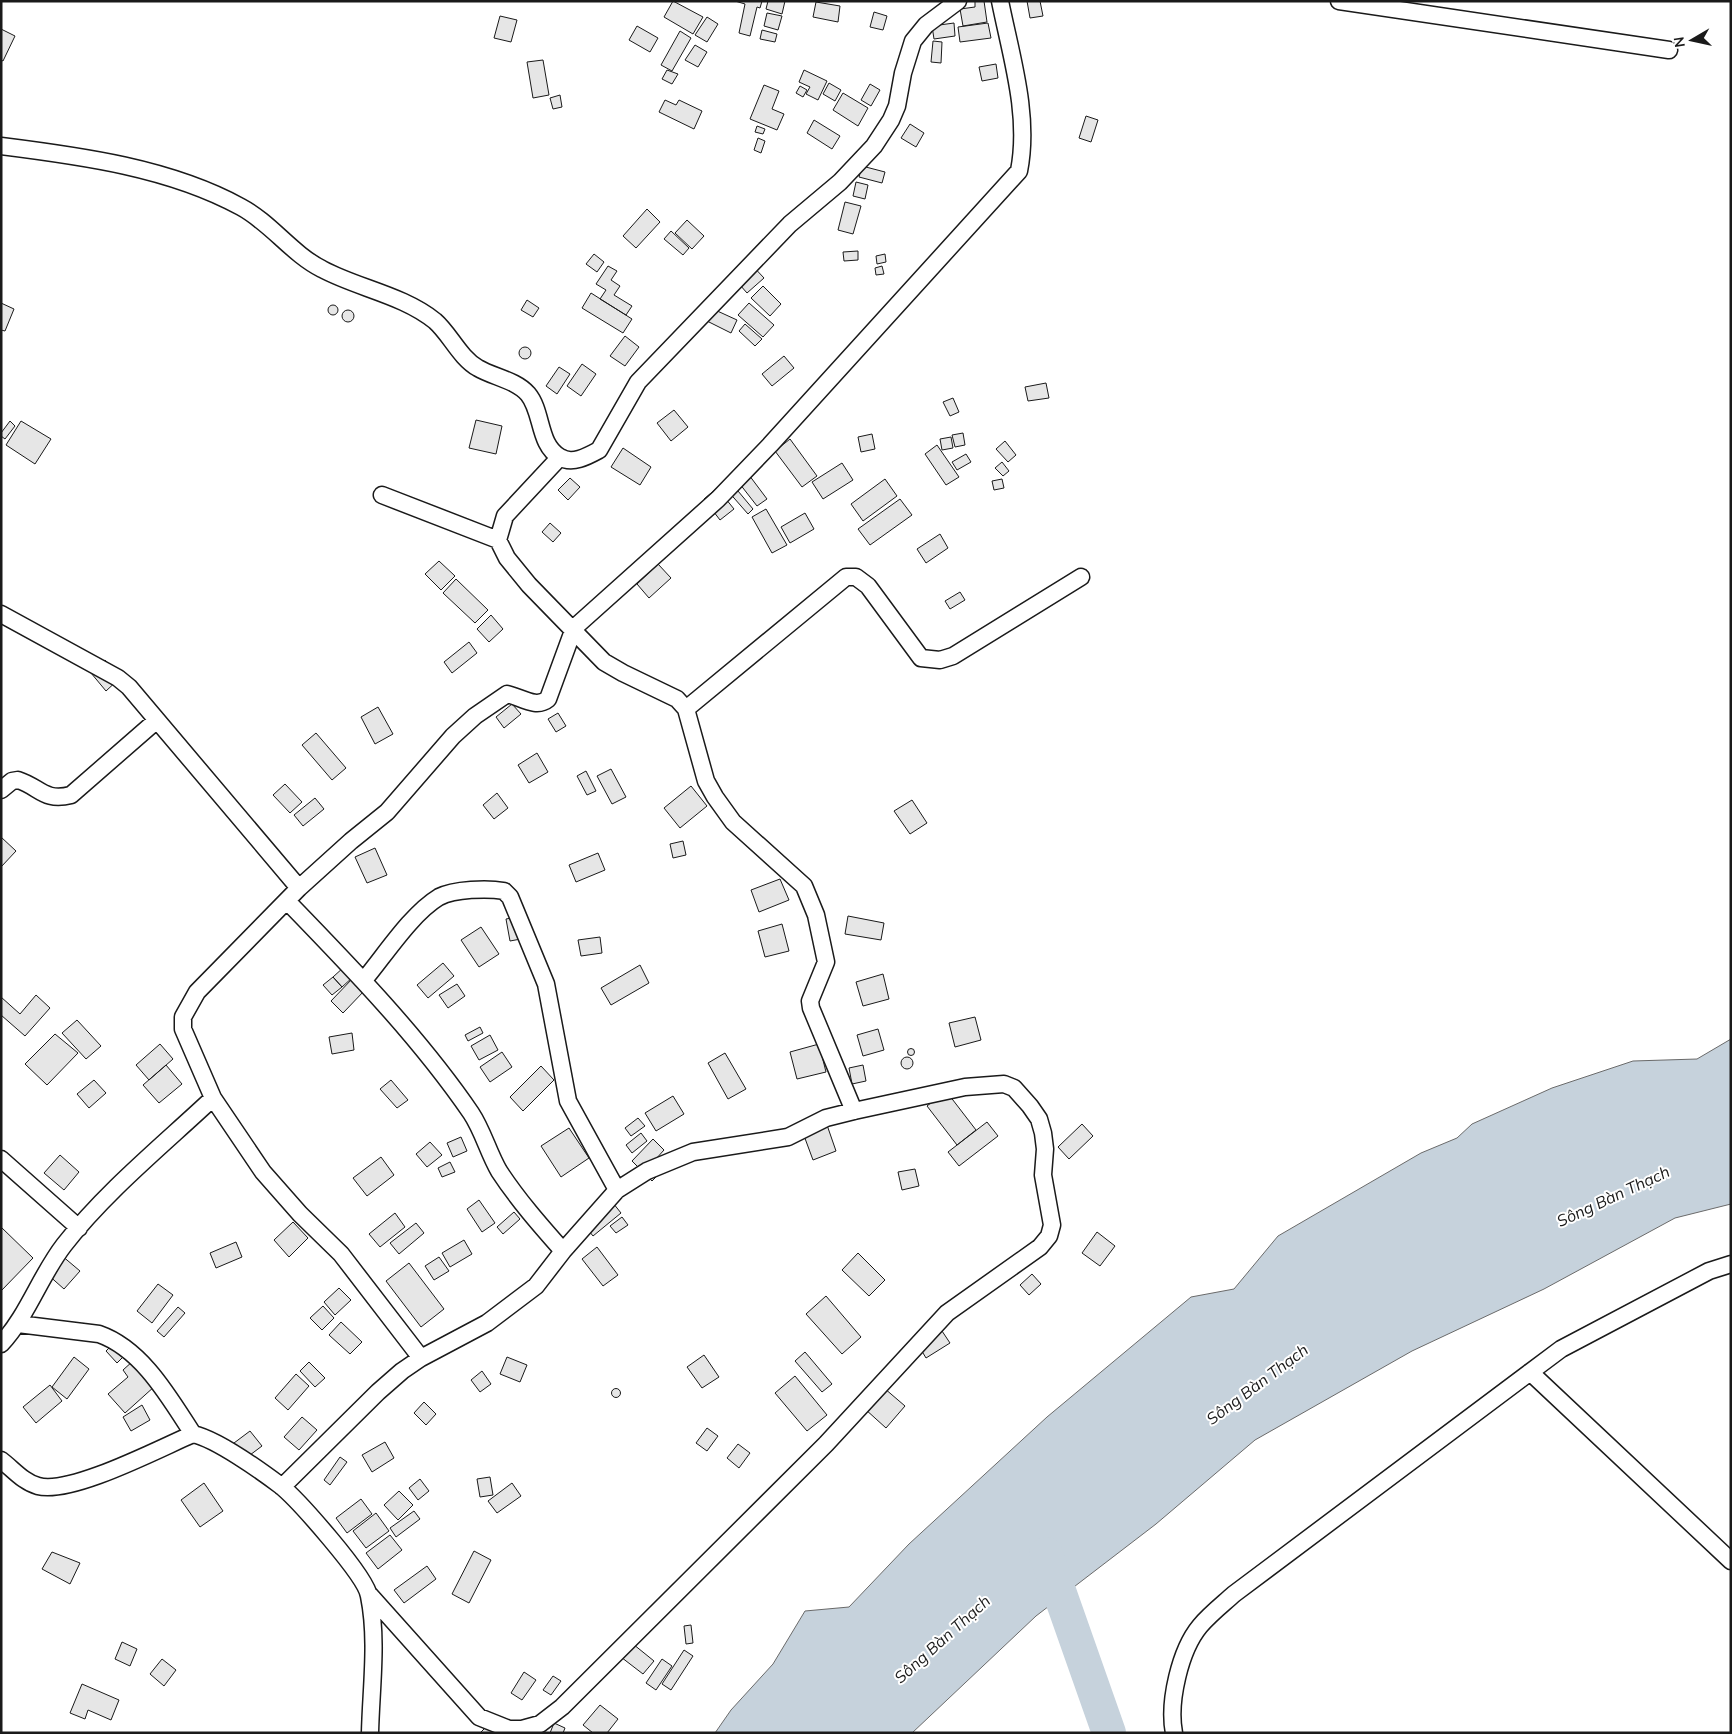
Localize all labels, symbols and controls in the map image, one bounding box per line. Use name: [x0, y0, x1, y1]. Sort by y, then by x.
north arrow: [1667, 15, 1717, 65]
text: N: [1669, 35, 1689, 49]
water label: Sông Bàn Thạch: [1553, 1161, 1673, 1231]
water label: Sông Bàn Thạch: [1202, 1339, 1312, 1429]
water label: Sông Bàn Thạch: [890, 1591, 994, 1687]

